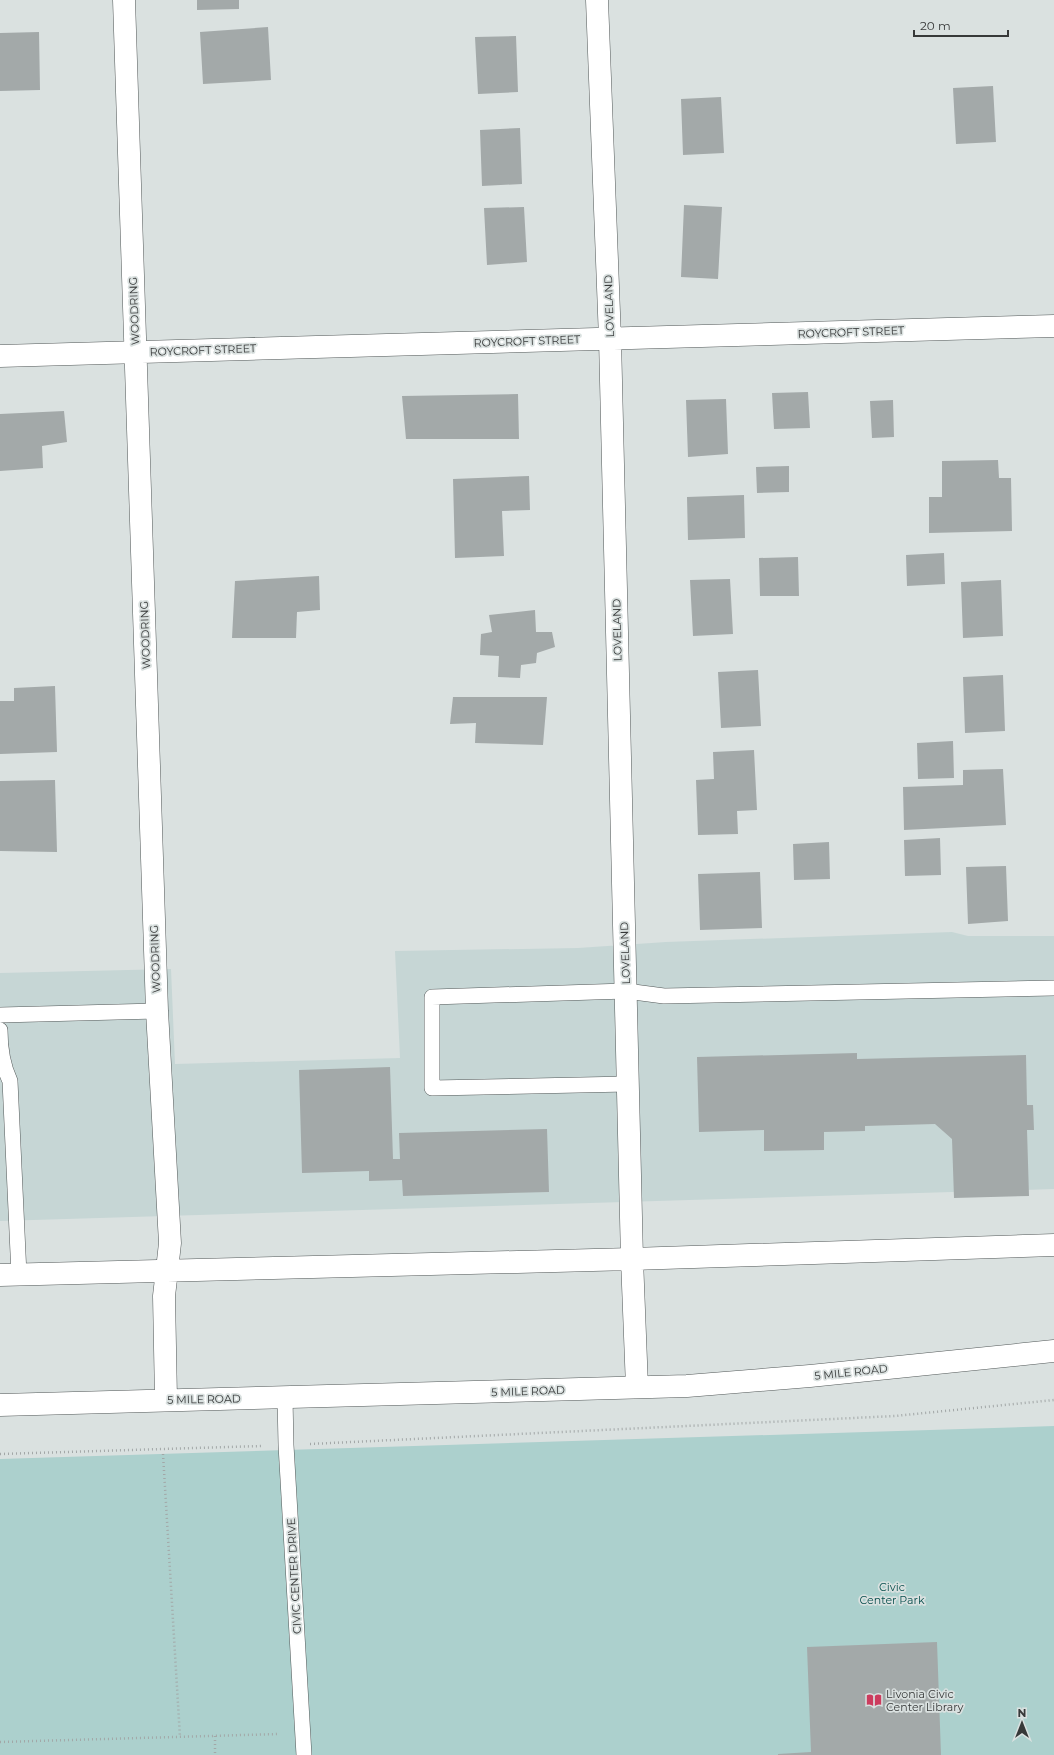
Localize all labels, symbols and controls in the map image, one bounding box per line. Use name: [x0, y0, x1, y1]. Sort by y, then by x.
scale bar: [914, 12, 1008, 38]
text: 20 m: [920, 18, 951, 33]
street label: LOVELAND: [601, 274, 617, 338]
street label: WOODRING: [126, 277, 142, 345]
street label: ROYCROFT STREET: [797, 323, 905, 341]
street label: ROYCROFT STREET: [473, 332, 581, 350]
street label: ROYCROFT STREET: [149, 341, 257, 359]
street label: LOVELAND: [609, 599, 625, 661]
street label: WOODRING: [137, 601, 153, 669]
street label: LOVELAND: [617, 921, 633, 985]
street label: WOODRING: [147, 925, 163, 993]
street label: 5 MILE ROAD: [814, 1361, 888, 1383]
street label: 5 MILE ROAD: [491, 1383, 565, 1399]
street label: 5 MILE ROAD: [167, 1391, 241, 1407]
street label: CIVIC CENTER DRIVE: [284, 1518, 304, 1634]
park label: Civic Center Park: [860, 1580, 925, 1607]
place label: Livonia Civic Center Library: [886, 1687, 964, 1714]
library icon: Livonia Civic Center Library: [865, 1691, 883, 1709]
north arrow: [1002, 1703, 1042, 1743]
text: N: [1018, 1706, 1026, 1720]

